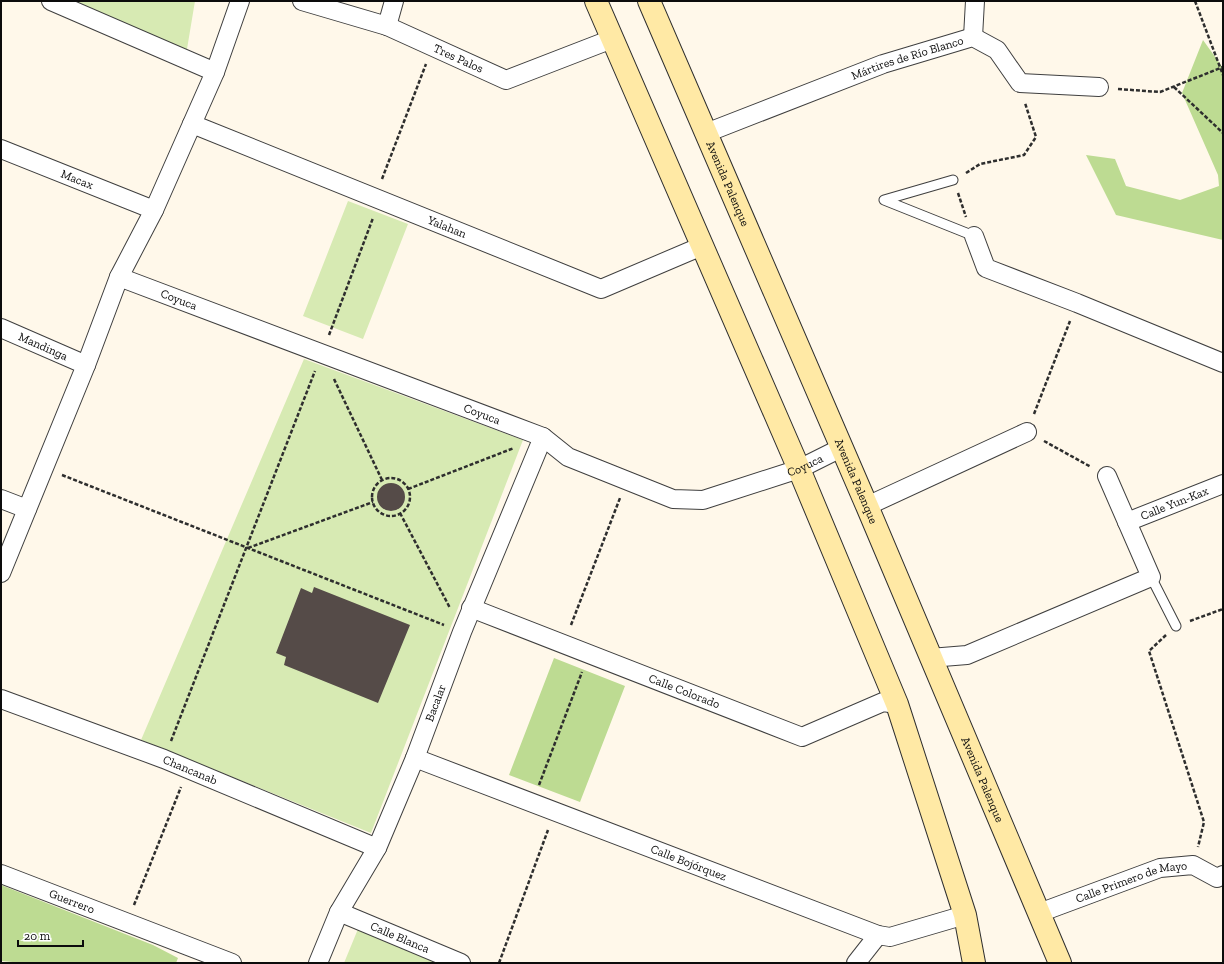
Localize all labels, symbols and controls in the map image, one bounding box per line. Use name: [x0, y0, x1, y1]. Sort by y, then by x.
street label: Mártires de Río Blanco: [849, 33, 965, 83]
street label: Tres Palos: [431, 41, 486, 76]
street label: Avenida Palenque: [703, 139, 753, 229]
street label: Macax: [59, 167, 95, 192]
street label: Yalahan: [425, 212, 469, 241]
street label: Coyuca: [159, 286, 199, 313]
street label: Mandinga: [16, 329, 70, 363]
street label: Coyuca: [462, 401, 502, 427]
street label: Avenida Palenque: [832, 436, 881, 526]
street label: Coyuca: [785, 451, 825, 479]
street label: Calle Yun-Kax: [1138, 484, 1210, 523]
street label: Calle Colorado: [647, 671, 722, 711]
street label: Bacalar: [422, 683, 449, 723]
street label: Avenida Palenque: [958, 735, 1007, 825]
street label: Chancanab: [161, 752, 219, 787]
street label: Calle Bojórquez: [649, 842, 729, 884]
street label: Calle Primero de Mayo: [1074, 859, 1188, 906]
street label: Guerrero: [47, 886, 97, 916]
street label: Calle Blanca: [368, 919, 432, 956]
scale bar: [18, 922, 83, 948]
text: 20 m: [24, 929, 51, 943]

